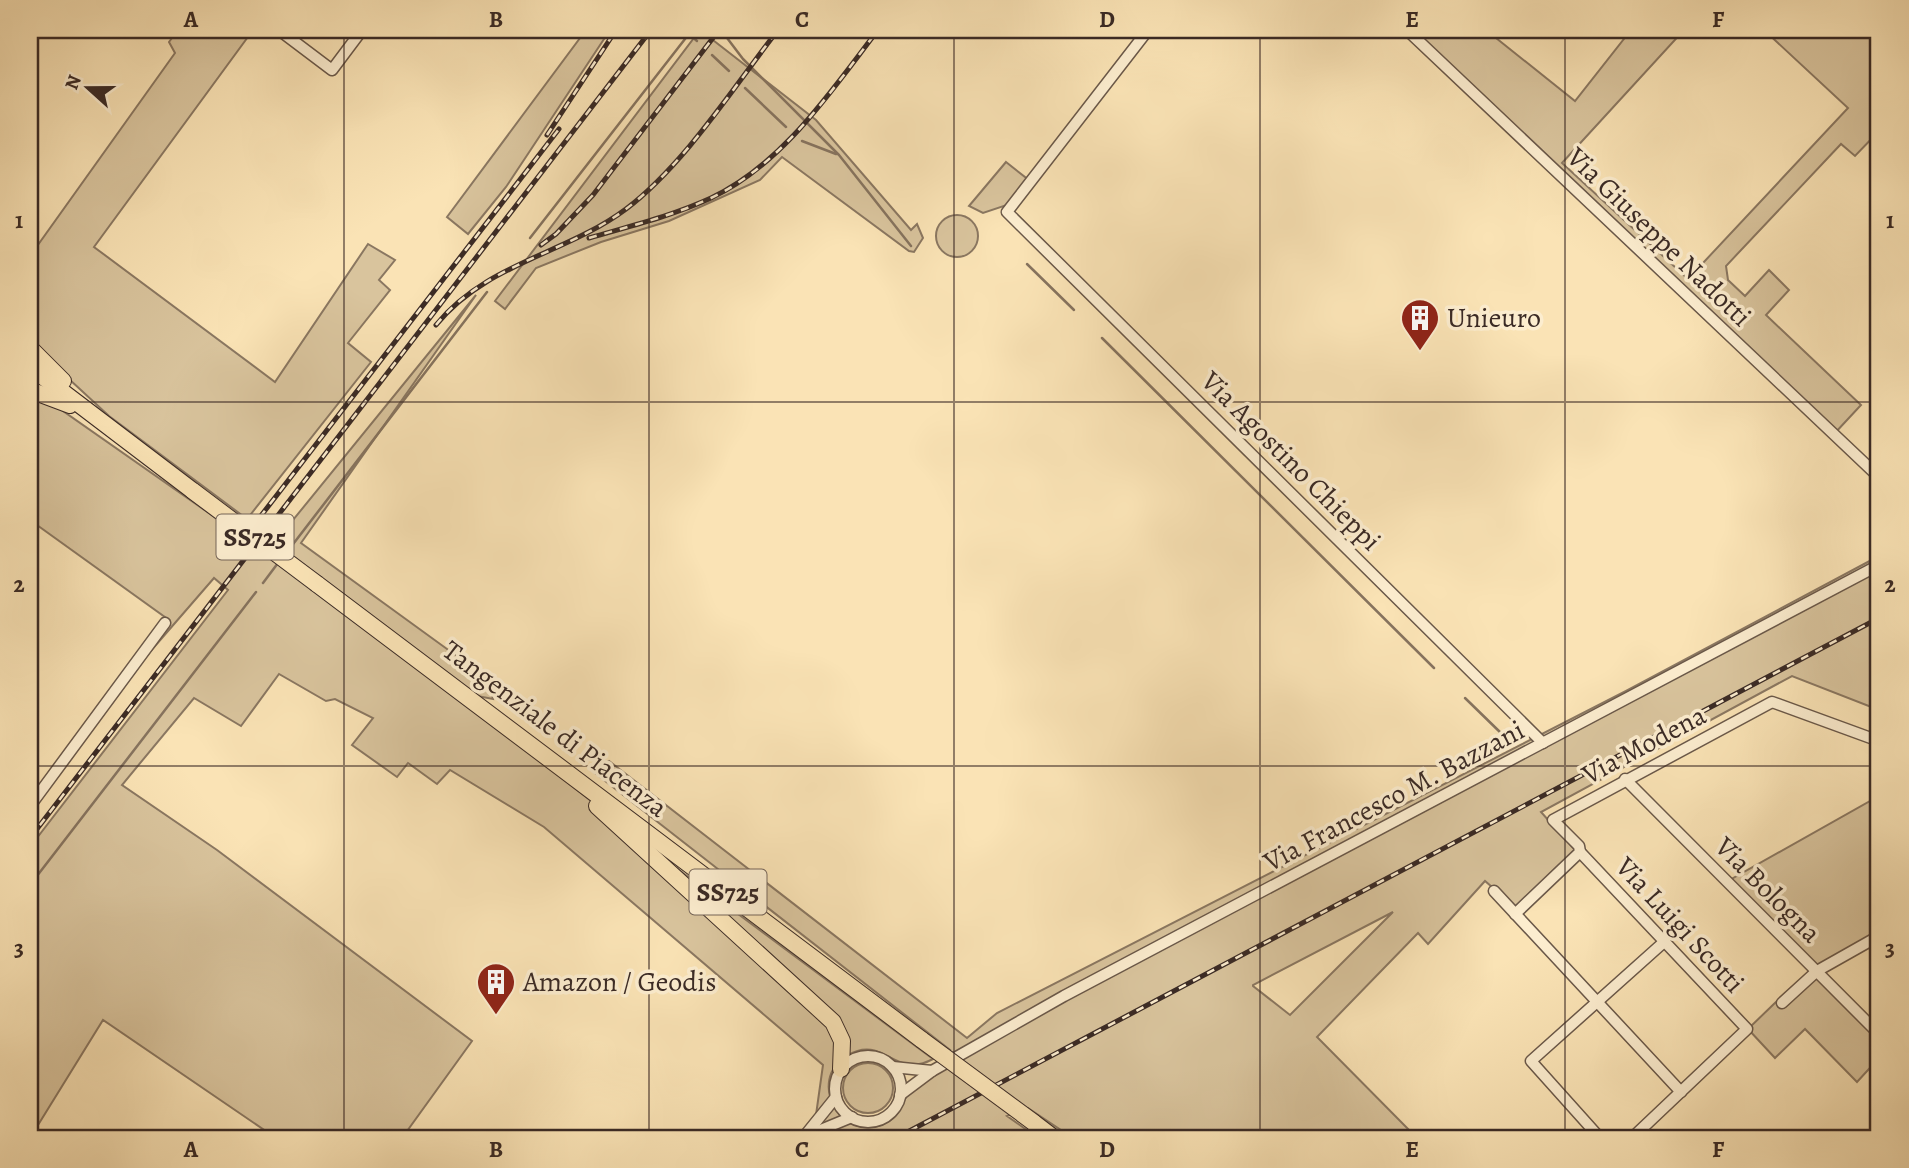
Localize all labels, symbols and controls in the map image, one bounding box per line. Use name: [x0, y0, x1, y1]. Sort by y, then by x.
text: A: [183, 4, 199, 35]
text: B: [489, 4, 503, 35]
text: C: [795, 4, 809, 35]
text: D: [1099, 4, 1115, 35]
text: E: [1405, 4, 1419, 35]
text: F: [1712, 4, 1725, 35]
north arrow: [52, 52, 122, 122]
text: N: [58, 71, 88, 93]
street label: Via Giuseppe Nadotti: [1558, 138, 1760, 335]
text: 1: [15, 205, 23, 236]
text: 1: [1886, 205, 1894, 236]
building icon: Unieuro: [1399, 297, 1441, 352]
place label: Unieuro: [1447, 299, 1541, 337]
street label: Via Agostino Chieppi: [1192, 362, 1389, 559]
road number: SS725: [216, 514, 294, 559]
text: 2: [13, 569, 25, 600]
text: 2: [1884, 569, 1896, 600]
street label: Tangenziale di Piacenza: [435, 632, 675, 826]
street label: Via Modena: [1574, 696, 1713, 794]
street label: Via Francesco M. Bazzani: [1256, 711, 1531, 881]
street label: Via Bologna: [1706, 828, 1830, 952]
street label: Via Luigi Scotti: [1606, 848, 1753, 1001]
road number: SS725: [690, 870, 766, 914]
text: 3: [14, 933, 24, 964]
text: 3: [1885, 933, 1895, 964]
building icon: Amazon / Geodis: [475, 961, 517, 1016]
place label: Amazon / Geodis: [522, 963, 716, 1001]
text: A: [183, 1134, 199, 1165]
text: B: [489, 1134, 503, 1165]
text: C: [795, 1134, 809, 1165]
text: D: [1099, 1134, 1115, 1165]
text: E: [1405, 1134, 1419, 1165]
text: F: [1712, 1134, 1725, 1165]

